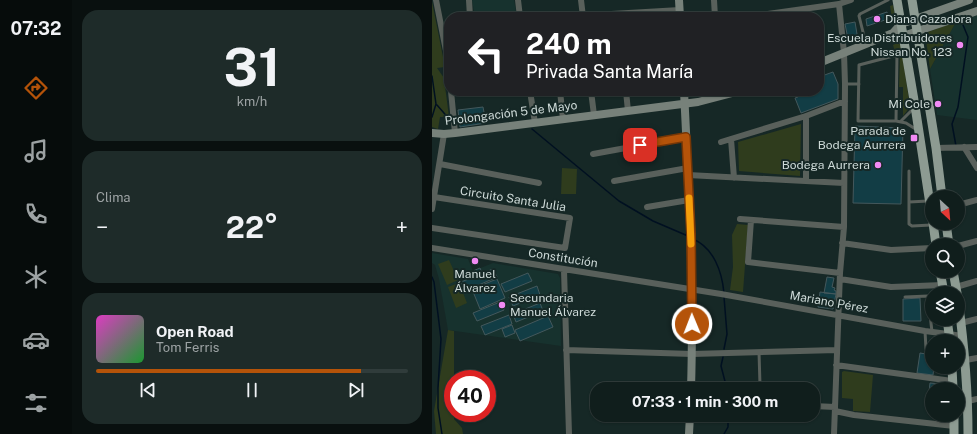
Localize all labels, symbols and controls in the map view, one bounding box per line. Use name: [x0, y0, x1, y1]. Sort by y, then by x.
place label: Diana Cazadora: [885, 12, 972, 26]
marker: Diana Cazadora: [872, 14, 882, 24]
text: 07:32: [11, 18, 61, 39]
text: 240 m: [526, 27, 612, 60]
icon: left: [460, 28, 512, 80]
place label: Escuela Distribuidores Nissan No. 123: [827, 31, 952, 59]
text: 31: [224, 37, 280, 98]
marker: Escuela Distribuidores Nissan No. 123: [955, 40, 965, 50]
text: Privada Santa María: [526, 61, 693, 82]
icon: directions: [22, 74, 50, 102]
text: km/h: [237, 94, 267, 109]
place label: Mi Cole: [888, 97, 930, 111]
street label: Prolongación 5 de Mayo: [444, 98, 578, 128]
marker: Mi Cole: [933, 99, 943, 109]
place label: Parada de Bodega Aurrera: [818, 124, 906, 152]
pin: [623, 128, 657, 162]
marker: Parada de Bodega Aurrera: [909, 133, 919, 143]
icon: arrive: [629, 134, 651, 156]
icon: music: [22, 137, 50, 165]
place label: Bodega Aurrera: [782, 158, 870, 172]
marker: Bodega Aurrera: [873, 160, 883, 170]
street label: Circuito Santa Julia: [459, 184, 567, 214]
text: Clima: [96, 190, 131, 205]
north arrow: [925, 190, 965, 230]
map controls: [925, 190, 965, 422]
icon: phone: [22, 200, 50, 228]
text: 22°: [226, 209, 278, 245]
text: −: [96, 214, 108, 240]
text: +: [396, 214, 408, 240]
button: search: [925, 238, 965, 278]
street label: Constitución: [527, 246, 599, 270]
marker: Manuel Álvarez: [470, 256, 480, 266]
icon: climate: [22, 263, 50, 291]
place label: Manuel Álvarez: [454, 267, 496, 295]
button: layers: [925, 286, 965, 326]
street label: Mariano Pérez: [789, 288, 870, 316]
place label: Secundaria Manuel Álvarez: [510, 291, 596, 319]
marker: Secundaria Manuel Álvarez: [497, 300, 507, 310]
position arrow: [671, 303, 713, 345]
text: Open Road: [156, 323, 234, 340]
icon: car: [22, 326, 50, 354]
button: +: [925, 334, 965, 374]
text: Tom Ferris: [156, 340, 219, 355]
speed limit sign: 40: [444, 370, 496, 422]
icon: previous: [137, 379, 159, 401]
icon: pause: [241, 379, 263, 401]
icon: next: [345, 379, 367, 401]
button: −: [925, 382, 965, 422]
icon: filters: [22, 389, 50, 417]
text: 07:33 · 1 min · 300 m: [632, 393, 778, 410]

